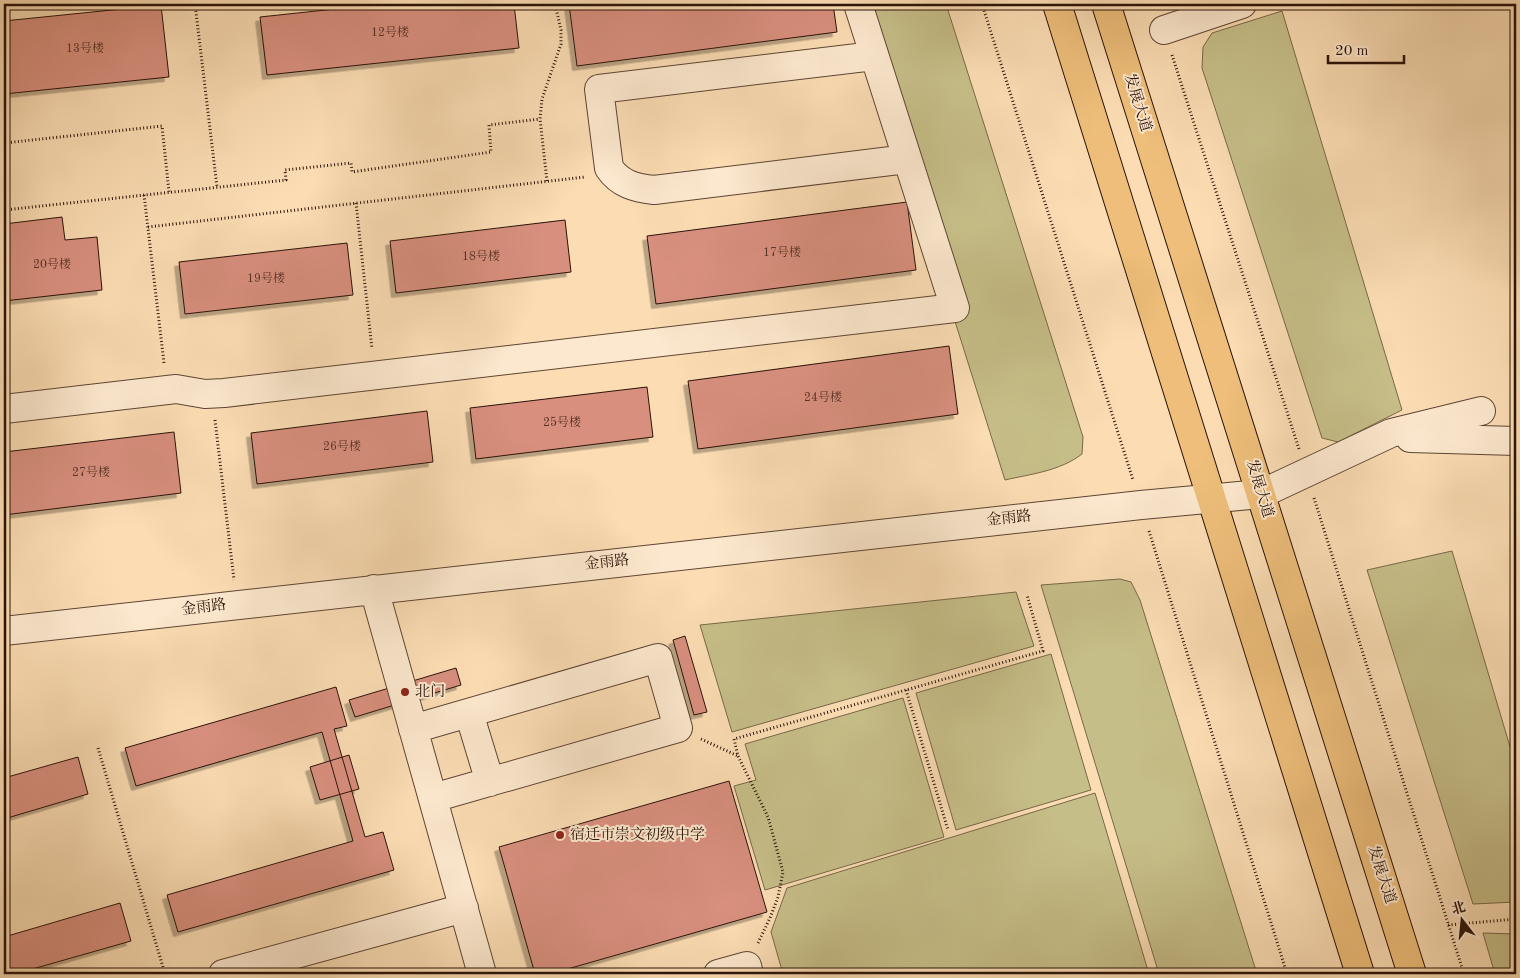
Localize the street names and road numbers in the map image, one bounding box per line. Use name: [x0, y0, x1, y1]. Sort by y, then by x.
street label: 发展大道: [1121, 72, 1155, 134]
street label: 发展大道: [1243, 458, 1277, 520]
street label: 金雨路: [986, 507, 1032, 529]
street label: 金雨路: [584, 551, 630, 573]
street label: 金雨路: [181, 596, 227, 618]
street label: 发展大道: [1365, 844, 1399, 906]

